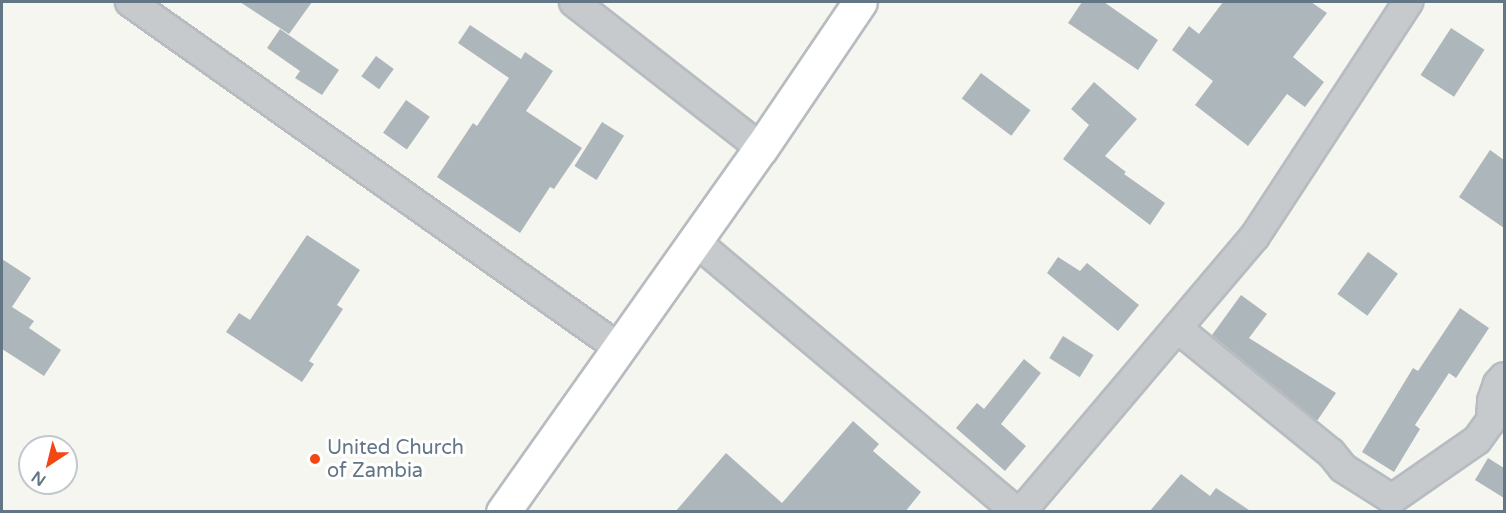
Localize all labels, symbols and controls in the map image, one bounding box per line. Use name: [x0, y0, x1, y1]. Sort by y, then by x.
north arrow: [18, 435, 78, 495]
place label: United Church of Zambia: [327, 436, 464, 483]
marker: United Church of Zambia: [308, 452, 322, 466]
text: N: [28, 466, 50, 490]

